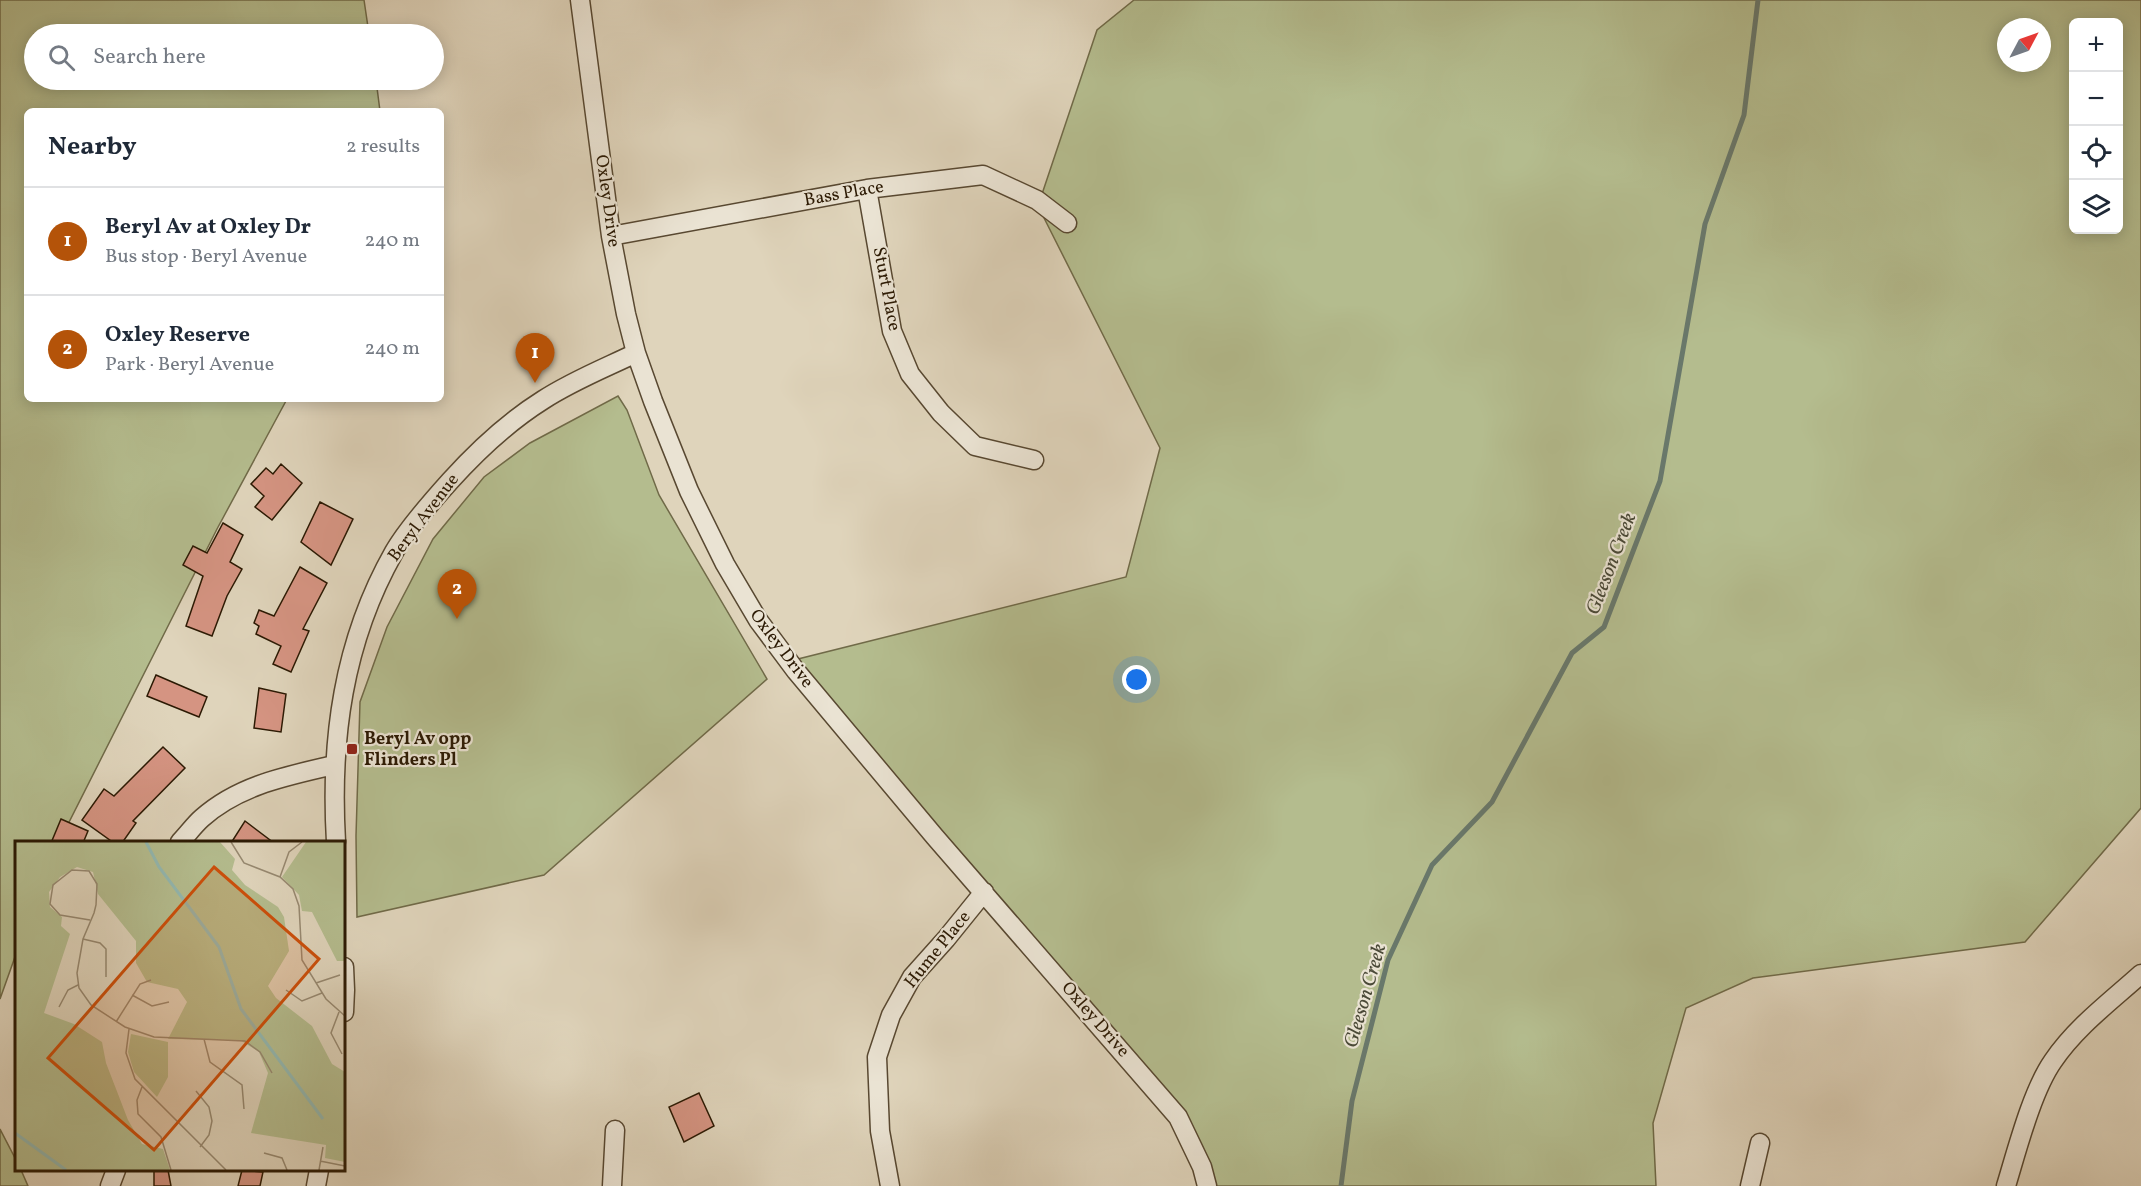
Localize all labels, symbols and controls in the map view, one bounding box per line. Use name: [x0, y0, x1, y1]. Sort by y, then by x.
north arrow: [1997, 18, 2051, 72]
map controls: [2069, 18, 2123, 234]
button: +: [2069, 18, 2123, 72]
search box: [24, 24, 444, 90]
icon: search: [45, 41, 78, 74]
text: Search here: [93, 42, 206, 73]
button: −: [2069, 72, 2123, 126]
button: locate: [2069, 126, 2123, 180]
text: Nearby: [48, 129, 137, 165]
text: 2 results: [346, 133, 420, 161]
street label: Oxley Drive: [588, 153, 626, 249]
street label: Bass Place: [802, 175, 886, 213]
button: layers: [2069, 180, 2123, 234]
text: Beryl Av at Oxley Dr: [105, 212, 311, 243]
text: 1: [63, 227, 72, 255]
text: 240 m: [365, 227, 420, 255]
text: Bus stop · Beryl Avenue: [105, 243, 307, 271]
street label: Sturt Place: [866, 245, 906, 333]
text: Oxley Reserve: [105, 320, 250, 351]
pin: 1: [516, 334, 554, 383]
text: 2: [62, 335, 73, 363]
text: 240 m: [365, 335, 420, 363]
text: Park · Beryl Avenue: [105, 351, 274, 379]
street label: Beryl Avenue: [382, 469, 466, 567]
water label: Gleeson Creek: [1580, 509, 1644, 619]
pin: 2: [438, 570, 476, 619]
street label: Oxley Drive: [743, 604, 819, 694]
your location: [1122, 665, 1151, 694]
place label: Beryl Av opp Flinders Pl: [364, 727, 471, 773]
marker: Beryl Av opp Flinders Pl: [345, 742, 359, 756]
inset map: [15, 841, 345, 1171]
street label: Hume Place: [899, 906, 977, 994]
water label: Gleeson Creek: [1338, 941, 1394, 1051]
street label: Oxley Drive: [1055, 977, 1135, 1063]

